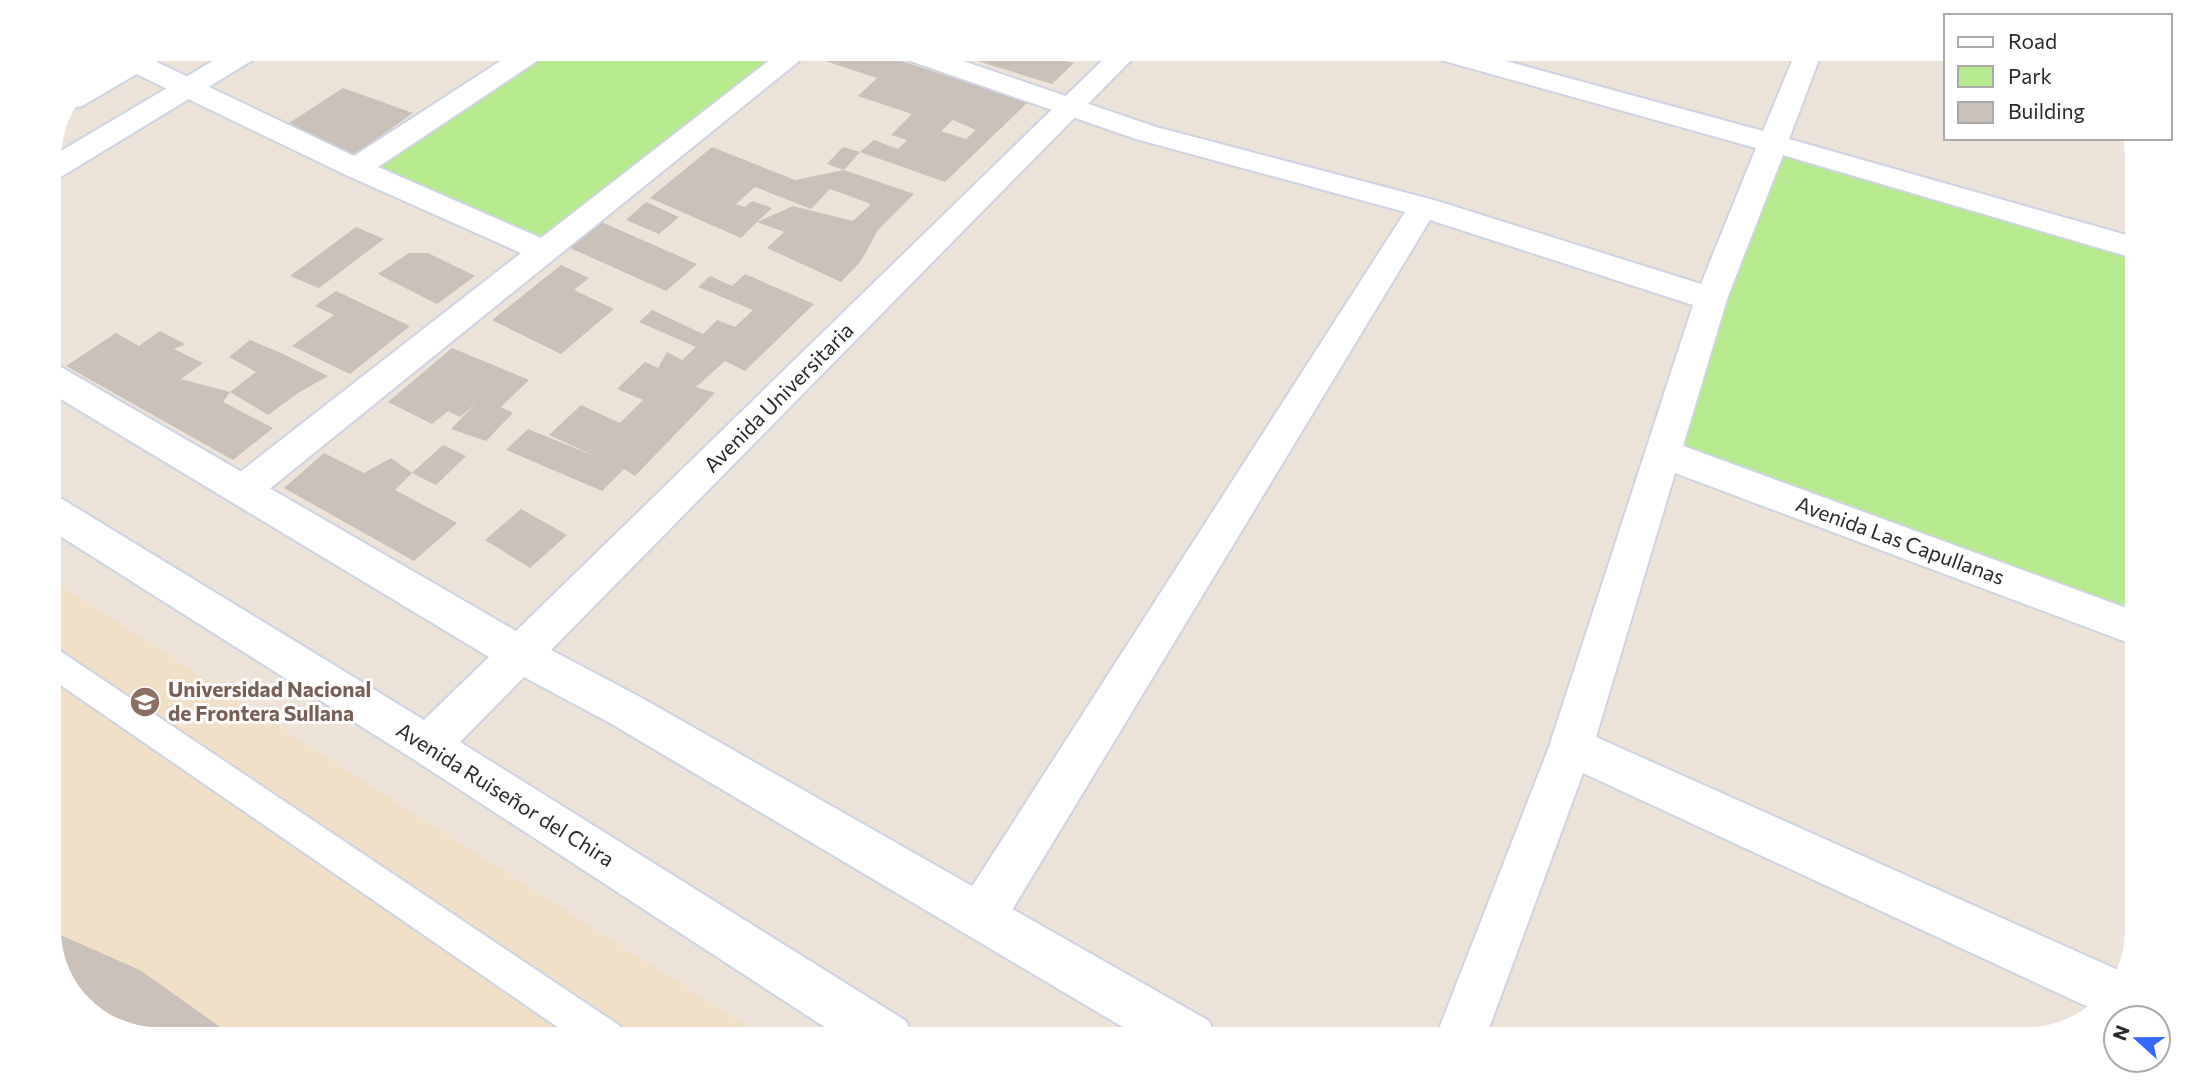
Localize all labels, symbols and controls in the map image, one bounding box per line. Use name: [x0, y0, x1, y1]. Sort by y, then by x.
legend: [1944, 14, 2172, 140]
text: Road: [2008, 28, 2057, 53]
text: Park: [2008, 63, 2052, 88]
text: Building: [2008, 98, 2085, 123]
street label: Avenida Universitaria: [698, 317, 858, 477]
street label: Avenida Las Capullanas: [1793, 490, 2008, 589]
place label: Universidad Nacional de Frontera Sullana: [168, 676, 371, 725]
school or university icon: Universidad Nacional de Frontera Sullana: [128, 685, 162, 719]
street label: Avenida Ruiseñor del Chira: [392, 716, 619, 871]
north arrow: [2102, 1004, 2172, 1074]
text: N: [2107, 1022, 2134, 1044]

